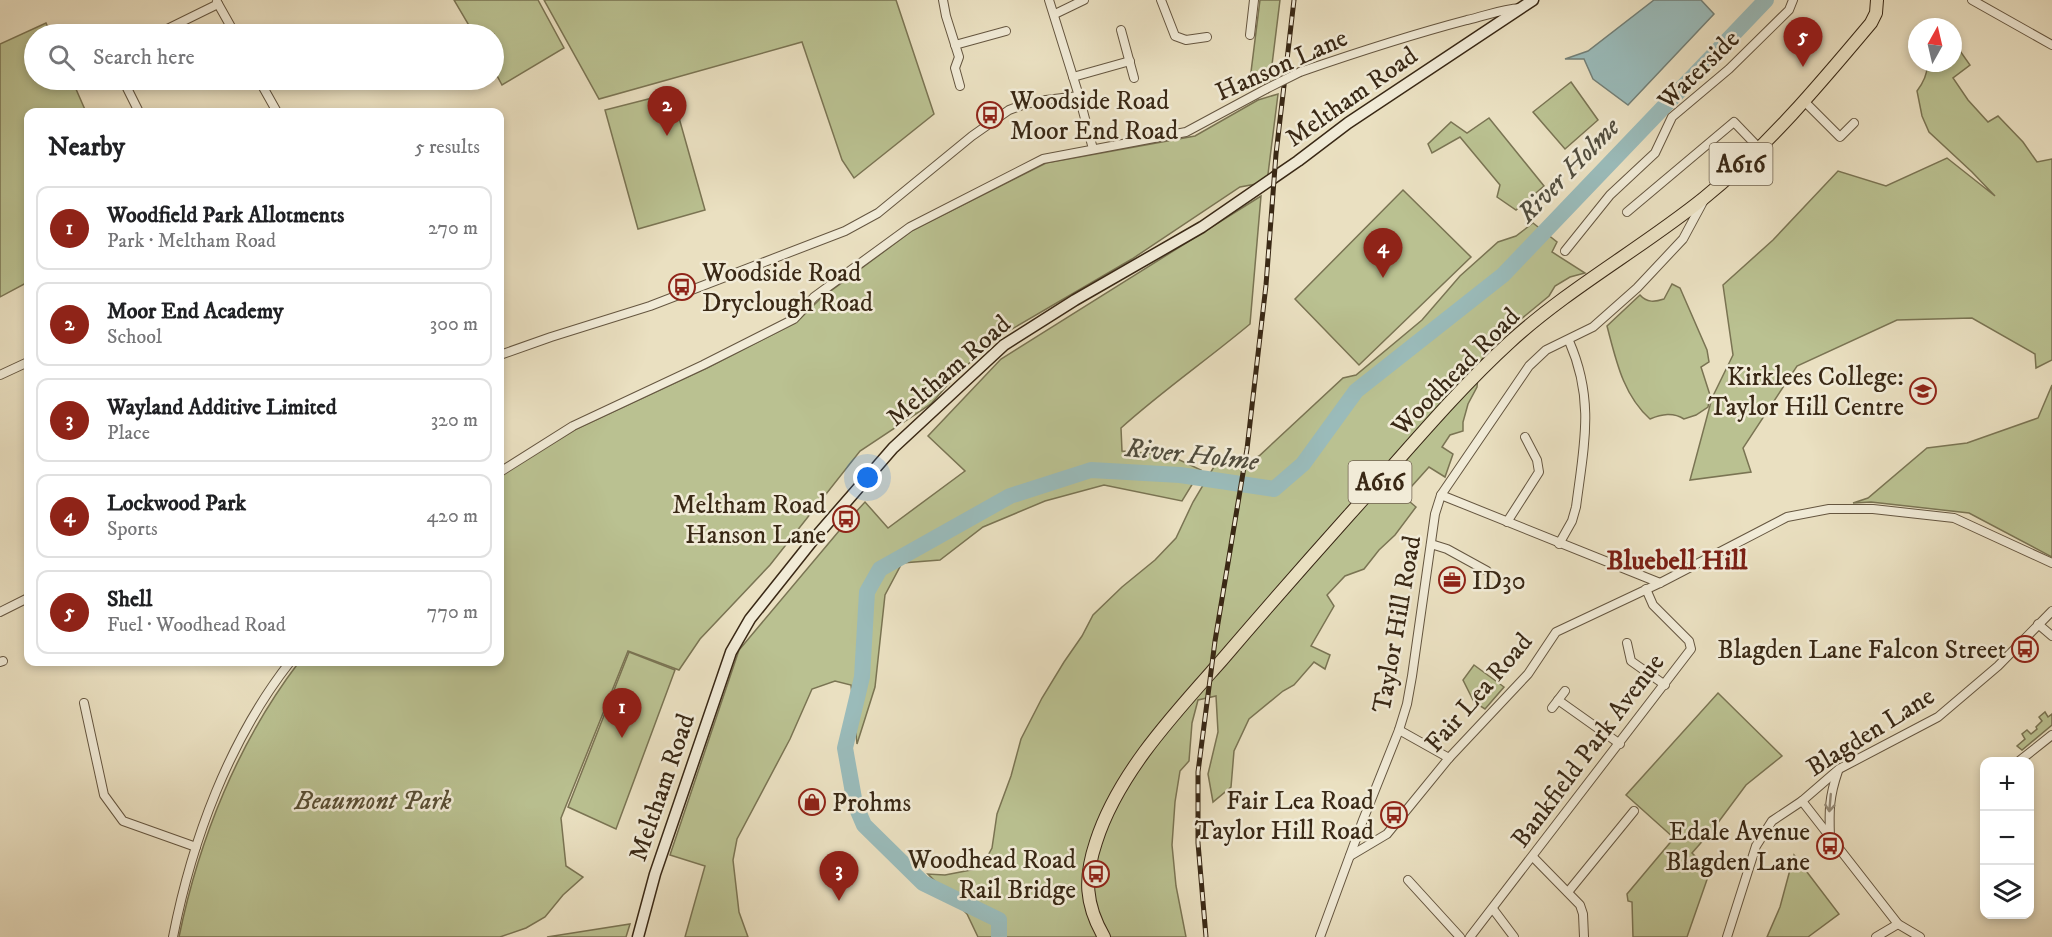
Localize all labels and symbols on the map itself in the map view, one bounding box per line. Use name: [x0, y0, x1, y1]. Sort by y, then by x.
pin: 5: [1784, 17, 1822, 67]
north arrow: [1908, 18, 1962, 72]
street label: Hanson Lane: [1210, 22, 1353, 109]
street label: Waterside: [1650, 23, 1747, 118]
street label: Meltham Road: [1279, 40, 1424, 155]
place label: Woodside Road Moor End Road: [1009, 85, 1178, 148]
pin: 2: [648, 86, 686, 136]
bus stop icon: Woodside Road Moor End Road: [975, 100, 1005, 130]
water label: River Holme: [1509, 110, 1628, 231]
road number: A616: [1710, 143, 1772, 185]
pin: 4: [1364, 228, 1402, 278]
place label: Woodside Road Dryclough Road: [701, 257, 873, 320]
bus stop icon: Woodside Road Dryclough Road: [667, 272, 697, 302]
street label: Woodhead Road: [1384, 301, 1527, 444]
street label: Meltham Road: [880, 308, 1018, 434]
place label: Kirklees College: Taylor Hill Centre: [1708, 361, 1904, 424]
school or university icon: Kirklees College: Taylor Hill Centre: [1908, 376, 1938, 406]
water label: River Holme: [1123, 431, 1261, 479]
road number: A616: [1348, 461, 1412, 503]
your location: [853, 463, 882, 492]
place label: Meltham Road Hanson Lane: [672, 489, 826, 552]
bus stop icon: Meltham Road Hanson Lane: [831, 504, 861, 534]
street label: Taylor Hill Road: [1366, 533, 1429, 715]
district label: Bluebell Hill: [1607, 544, 1748, 578]
office icon: ID30: [1437, 565, 1467, 595]
place label: ID30: [1472, 565, 1526, 598]
street label: Fair Lea Road: [1418, 626, 1540, 760]
place label: Blagden Lane Falcon Street: [1717, 634, 2006, 667]
bus stop icon: Blagden Lane Falcon Street: [2010, 634, 2040, 664]
street label: Bankfield Park Avenue: [1504, 647, 1672, 855]
street label: Blagden Lane: [1801, 680, 1941, 785]
pin: 1: [602, 688, 642, 738]
street label: Meltham Road: [622, 709, 703, 866]
park label: Beaumont Park: [294, 785, 452, 818]
place label: Fair Lea Road Taylor Hill Road: [1195, 785, 1374, 848]
shop icon: Prohms: [797, 787, 827, 817]
place label: Prohms: [832, 787, 911, 820]
one-way arrow: [1824, 792, 1835, 812]
bus stop icon: Fair Lea Road Taylor Hill Road: [1379, 800, 1409, 830]
place label: Edale Avenue Blagden Lane: [1665, 816, 1810, 879]
bus stop icon: Edale Avenue Blagden Lane: [1815, 831, 1845, 861]
place label: Woodhead Road Rail Bridge: [906, 844, 1076, 907]
pin: 3: [820, 852, 858, 901]
bus stop icon: Woodhead Road Rail Bridge: [1081, 859, 1111, 889]

